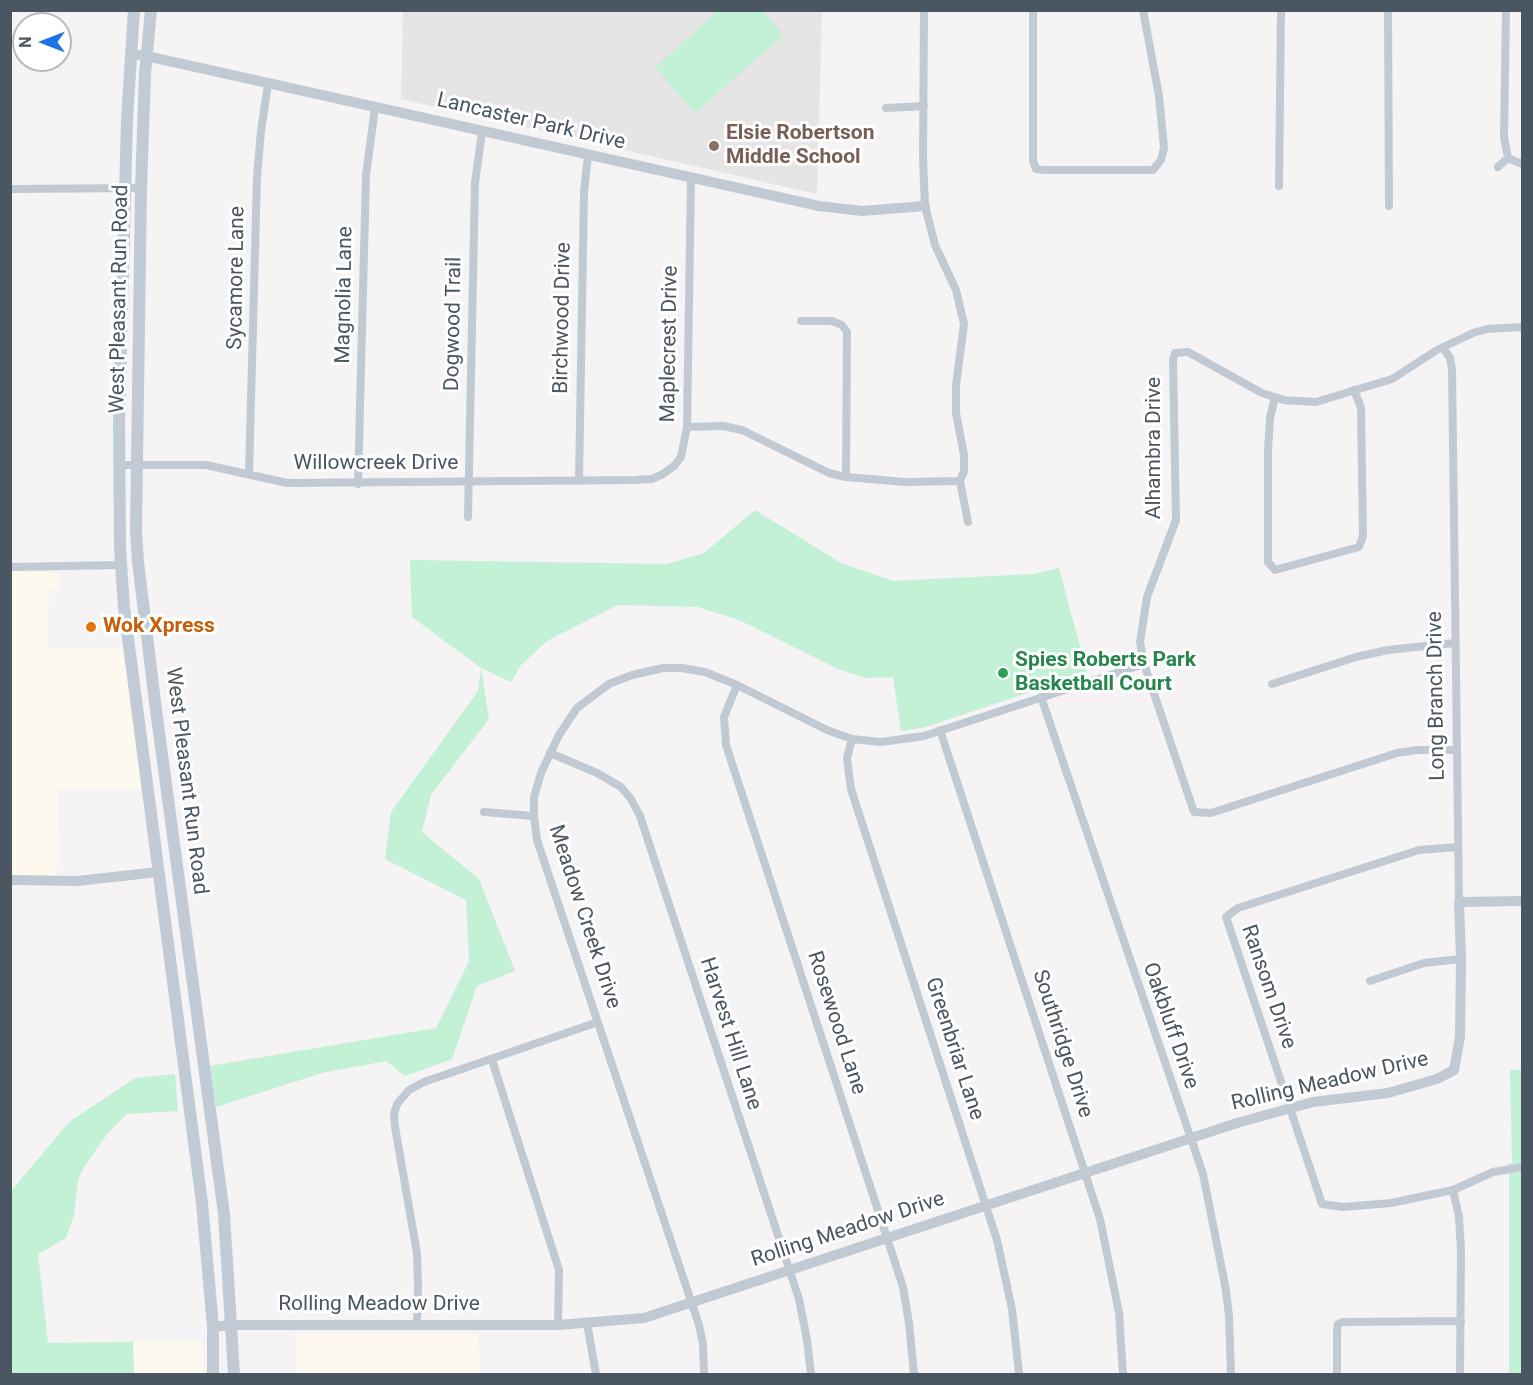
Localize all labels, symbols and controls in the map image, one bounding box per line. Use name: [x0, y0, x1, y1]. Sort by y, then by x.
north arrow: [12, 12, 72, 72]
text: N: [16, 36, 35, 48]
street label: Lancaster Park Drive: [434, 88, 628, 156]
place label: Elsie Robertson Middle School: [726, 121, 874, 171]
marker: Elsie Robertson Middle School: [707, 139, 721, 153]
street label: West Pleasant Run Road: [105, 184, 135, 414]
street label: Sycamore Lane: [223, 206, 251, 350]
street label: Magnolia Lane: [331, 226, 359, 364]
street label: Birchwood Drive: [549, 242, 577, 394]
street label: Dogwood Trail: [440, 257, 468, 391]
street label: Maplecrest Drive: [656, 265, 684, 423]
street label: Alhambra Drive: [1142, 377, 1168, 519]
street label: Willowcreek Drive: [294, 451, 458, 477]
street label: Long Branch Drive: [1423, 611, 1451, 781]
place label: Wok Xpress: [103, 614, 215, 640]
marker: Wok Xpress: [84, 620, 98, 634]
place label: Spies Roberts Park Basketball Court: [1015, 648, 1196, 698]
street label: West Pleasant Run Road: [160, 666, 212, 896]
marker: Spies Roberts Park Basketball Court: [996, 666, 1010, 680]
street label: Meadow Creek Drive: [542, 822, 626, 1012]
street label: Ransom Drive: [1235, 922, 1301, 1052]
street label: Rosewood Lane: [801, 948, 871, 1098]
street label: Harvest Hill Lane: [693, 955, 767, 1113]
street label: Oakbluff Drive: [1137, 960, 1203, 1092]
street label: Southridge Drive: [1026, 967, 1098, 1121]
street label: Greenbriar Lane: [919, 975, 989, 1123]
street label: Rolling Meadow Drive: [1229, 1047, 1431, 1117]
street label: Rolling Meadow Drive: [748, 1187, 948, 1273]
street label: Rolling Meadow Drive: [278, 1292, 480, 1318]

